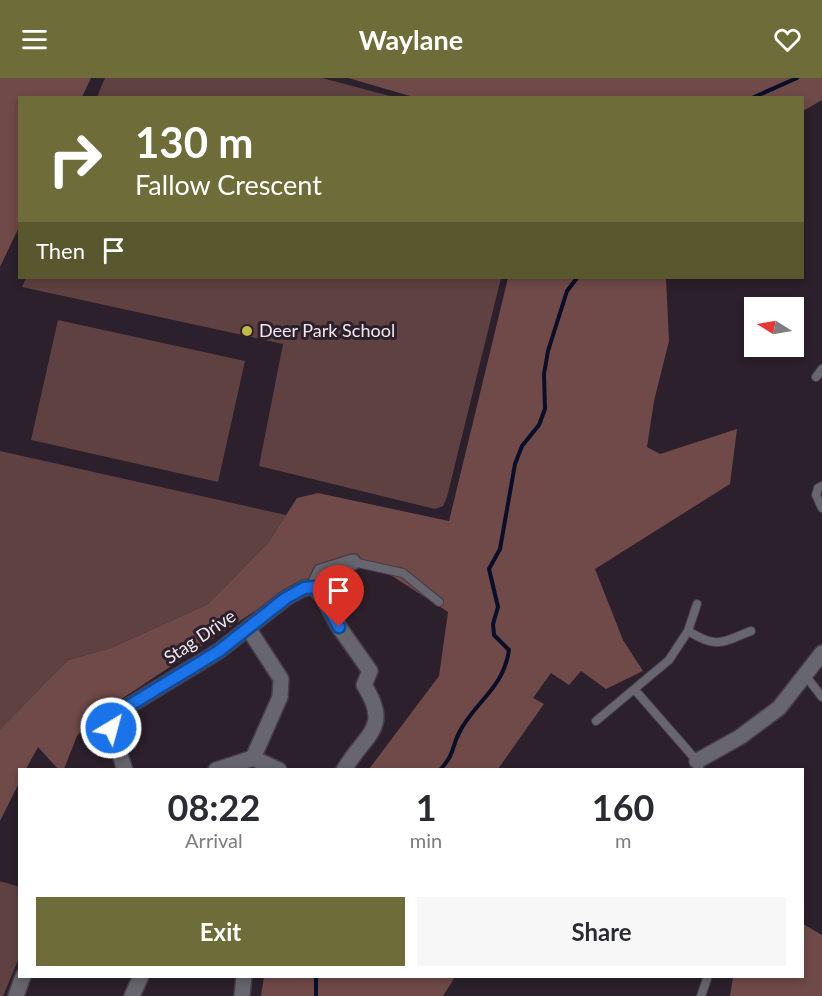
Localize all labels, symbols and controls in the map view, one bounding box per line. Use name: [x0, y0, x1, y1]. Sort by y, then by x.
icon: menu: [18, 23, 51, 56]
text: Waylane: [359, 23, 463, 56]
icon: heart: [771, 23, 804, 56]
text: 130 m: [135, 117, 253, 167]
icon: right: [36, 120, 114, 198]
text: Fallow Crescent: [135, 168, 322, 201]
icon: arrive: [97, 234, 130, 267]
text: Then: [36, 237, 85, 264]
north arrow: [744, 297, 804, 357]
map controls: [744, 297, 804, 357]
place label: Deer Park School: [259, 319, 395, 341]
marker: Deer Park School: [240, 324, 254, 338]
pin: [313, 565, 364, 627]
icon: arrive: [322, 574, 355, 607]
street label: Stag Drive: [159, 604, 239, 668]
position arrow: [79, 696, 143, 760]
text: 08:22: [168, 785, 260, 829]
text: 1: [416, 785, 437, 829]
text: 160: [592, 785, 654, 829]
text: Arrival: [185, 828, 243, 852]
text: min: [410, 828, 442, 852]
text: m: [615, 828, 631, 852]
button: Exit: [36, 897, 405, 966]
button: Share: [417, 897, 786, 966]

